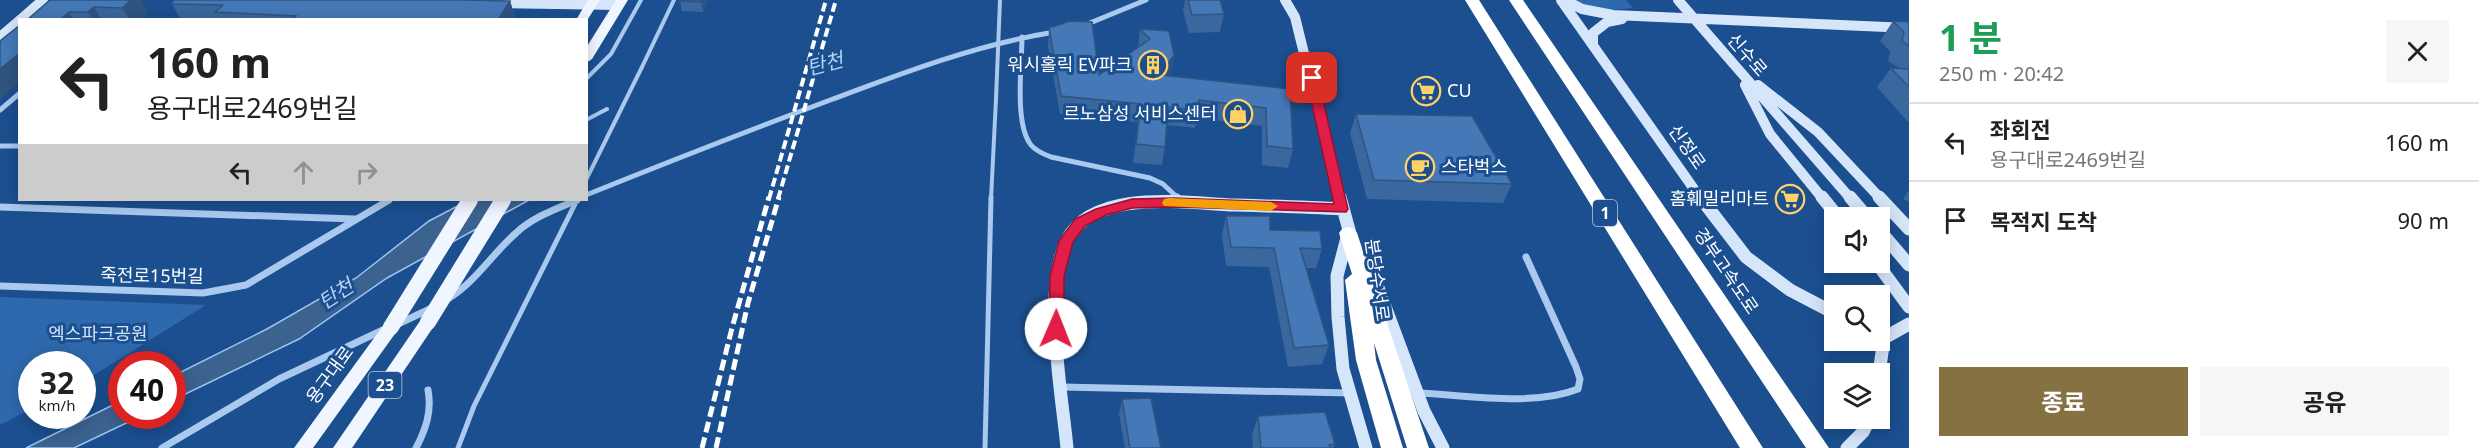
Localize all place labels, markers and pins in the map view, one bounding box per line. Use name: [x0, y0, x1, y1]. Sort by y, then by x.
building icon: 워시홀릭 EV파크: [1137, 49, 1169, 81]
place label: 워시홀릭 EV파크: [1007, 52, 1132, 76]
pin: [1286, 52, 1337, 103]
supermarket icon: CU: [1410, 75, 1442, 107]
place label: CU: [1447, 78, 1472, 102]
shop icon: 르노삼성 서비스센터: [1222, 98, 1254, 130]
place label: 르노삼성 서비스센터: [1063, 101, 1217, 125]
cafe icon: 스타벅스: [1404, 151, 1436, 183]
place label: 스타벅스: [1441, 154, 1507, 178]
supermarket icon: 홈훼밀리마트: [1774, 183, 1806, 215]
place label: 홈훼밀리마트: [1670, 186, 1769, 210]

